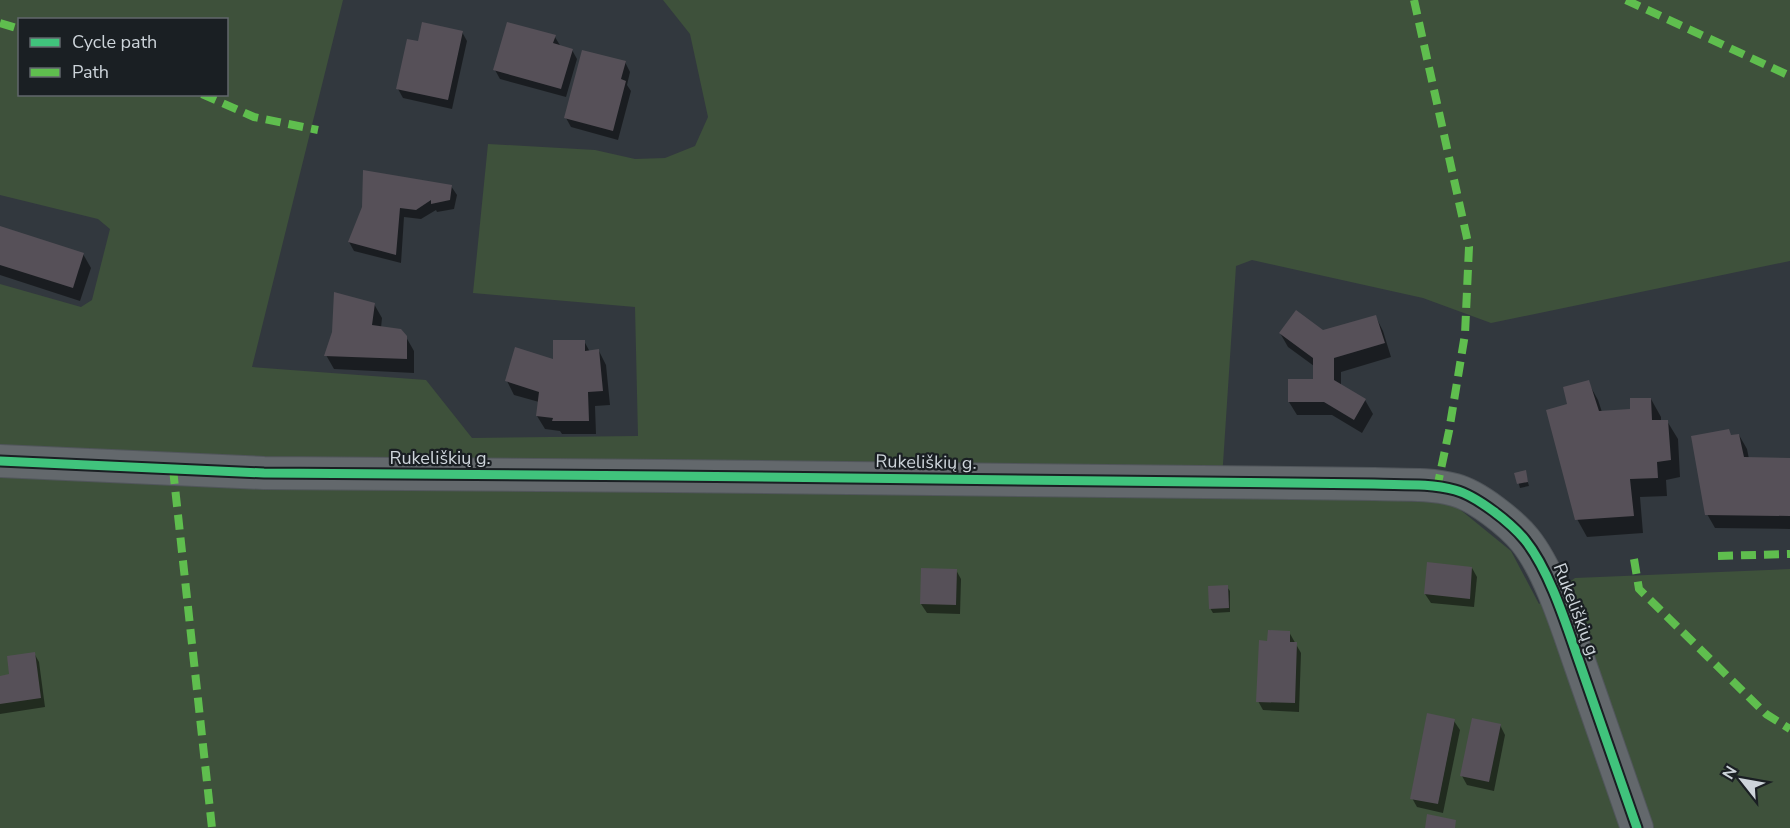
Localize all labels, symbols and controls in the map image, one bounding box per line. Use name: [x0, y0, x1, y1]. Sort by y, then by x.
legend: [18, 18, 228, 96]
text: Cycle path: [72, 30, 157, 54]
text: Path: [72, 60, 109, 84]
street label: Rukeliškių g.: [389, 446, 491, 470]
street label: Rukeliškių g.: [875, 449, 977, 475]
street label: Rukeliškių g.: [1548, 559, 1606, 663]
north arrow: [1712, 750, 1772, 810]
text: N: [1717, 762, 1743, 784]

